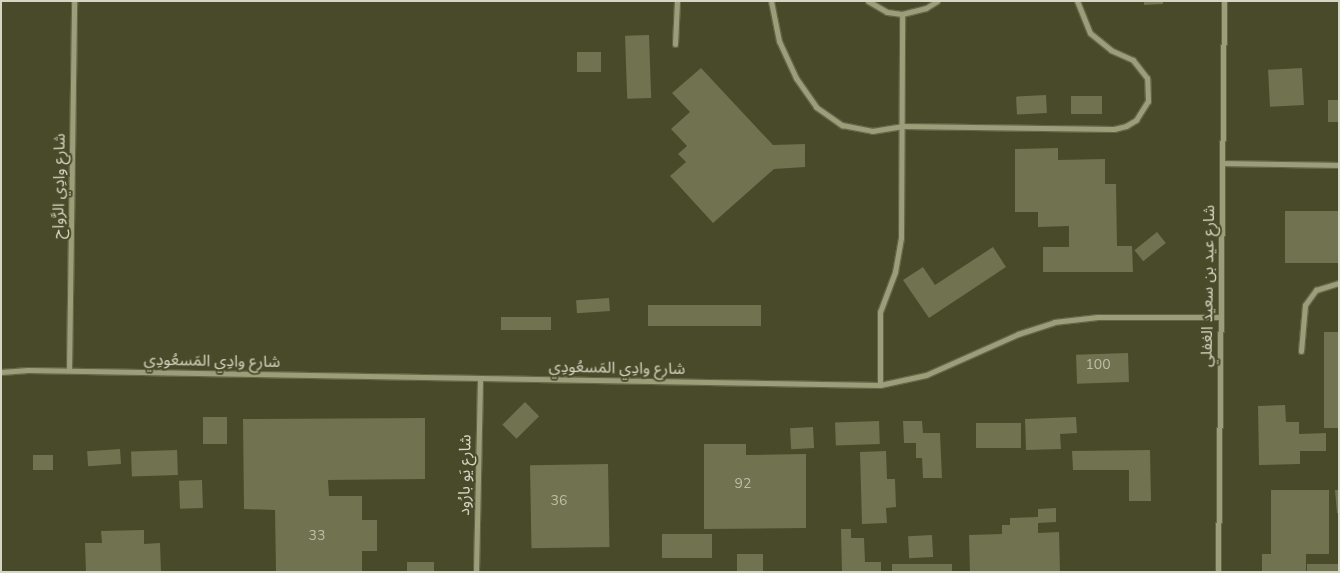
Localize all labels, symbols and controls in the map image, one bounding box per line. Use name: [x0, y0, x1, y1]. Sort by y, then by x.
street label: شارع وادِي الرَّواح: [48, 133, 70, 239]
street label: شارع عيد بن سعيد الغفلي: [1197, 205, 1219, 367]
street label: شارع وادِي المَسعُودِي: [144, 350, 280, 372]
street label: شارع وادِي المَسعُودِي: [549, 357, 685, 379]
house number: 100: [1085, 357, 1111, 373]
street label: شارع يَو بارُود: [455, 434, 475, 516]
house number: 92: [735, 476, 751, 492]
house number: 36: [551, 493, 567, 509]
house number: 33: [309, 528, 325, 544]

